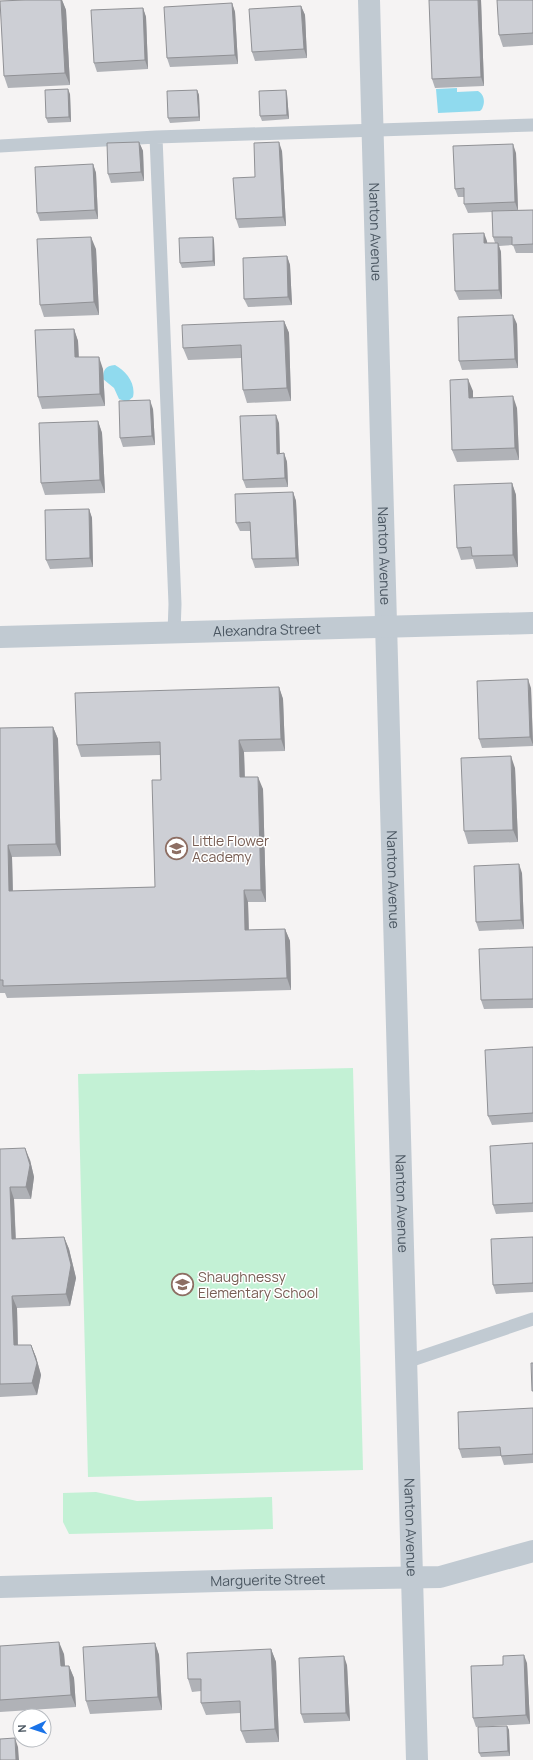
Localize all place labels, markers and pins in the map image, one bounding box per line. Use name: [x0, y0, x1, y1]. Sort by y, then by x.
place label: Little Flower Academy: [192, 831, 269, 866]
school or university icon: Little Flower Academy: [163, 836, 189, 862]
place label: Shaughnessy Elementary School: [198, 1267, 318, 1302]
school or university icon: Shaughnessy Elementary School: [170, 1272, 196, 1298]

